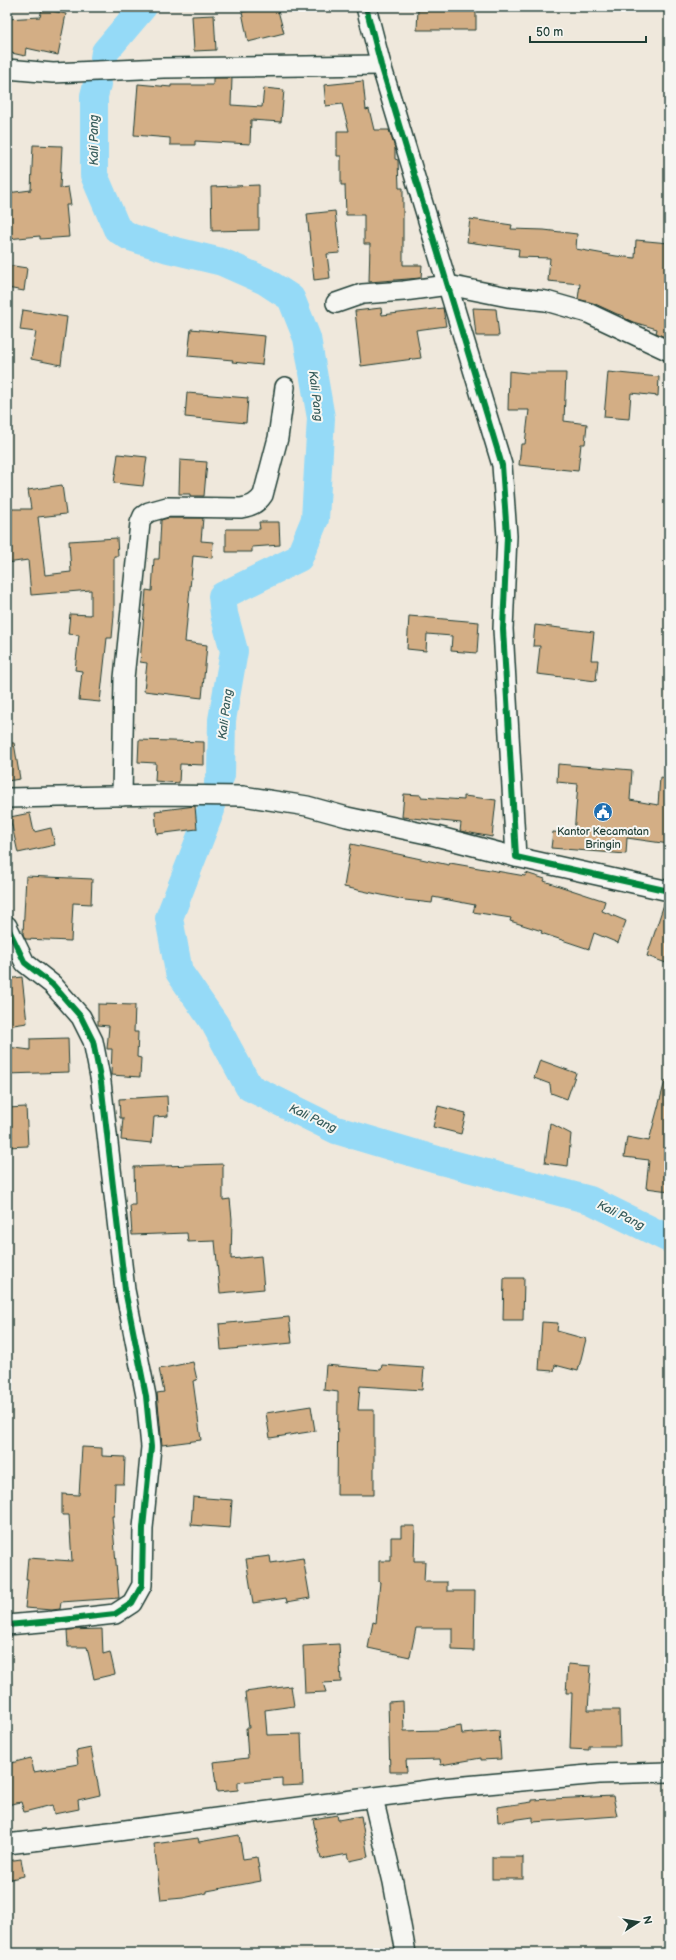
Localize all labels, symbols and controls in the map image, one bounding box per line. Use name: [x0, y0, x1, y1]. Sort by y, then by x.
scale bar: [530, 18, 646, 44]
text: 50 m: [536, 25, 563, 40]
water label: Kali Pang: [87, 114, 102, 165]
water label: Kali Pang: [305, 370, 326, 422]
water label: Kali Pang: [215, 688, 236, 740]
public building icon: Kantor Kecamatan Bringin: [592, 801, 614, 823]
place label: Kantor Kecamatan Bringin: [557, 825, 649, 851]
water label: Kali Pang: [287, 1101, 339, 1136]
water label: Kali Pang: [595, 1198, 647, 1233]
north arrow: [618, 1902, 658, 1942]
text: N: [640, 1915, 655, 1925]

